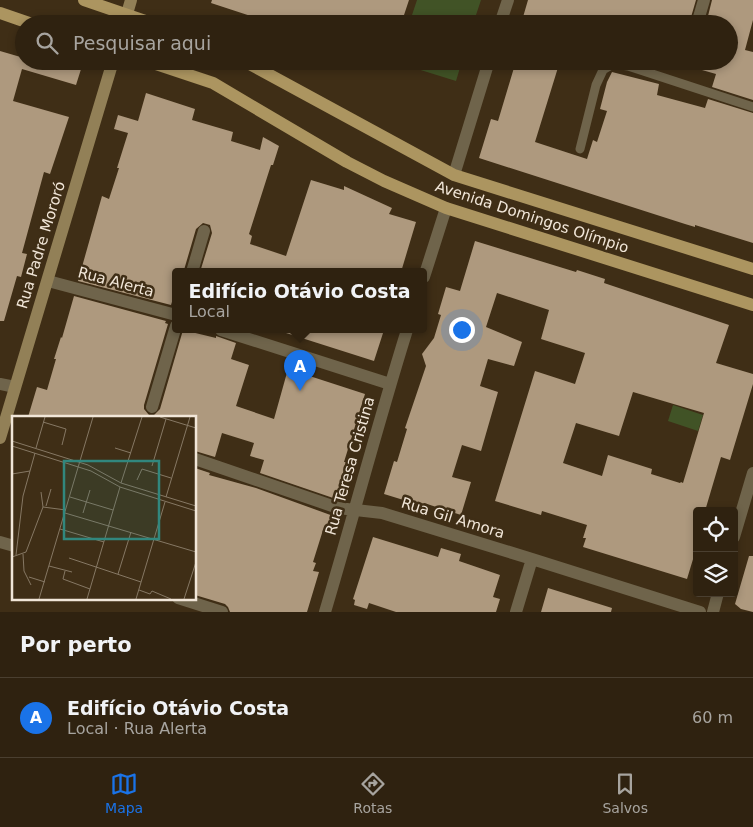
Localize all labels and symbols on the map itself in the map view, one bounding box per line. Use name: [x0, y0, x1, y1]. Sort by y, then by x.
street label: Avenida Domingos Olímpio: [433, 177, 631, 257]
street label: Rua Padre Mororó: [13, 179, 69, 311]
street label: Rua Alerta: [76, 263, 156, 301]
your location: [449, 317, 475, 343]
pin: A: [284, 350, 316, 391]
street label: Rua Teresa Cristina: [322, 395, 378, 537]
inset map: [12, 416, 196, 600]
street label: Rua Gil Amora: [399, 494, 507, 542]

